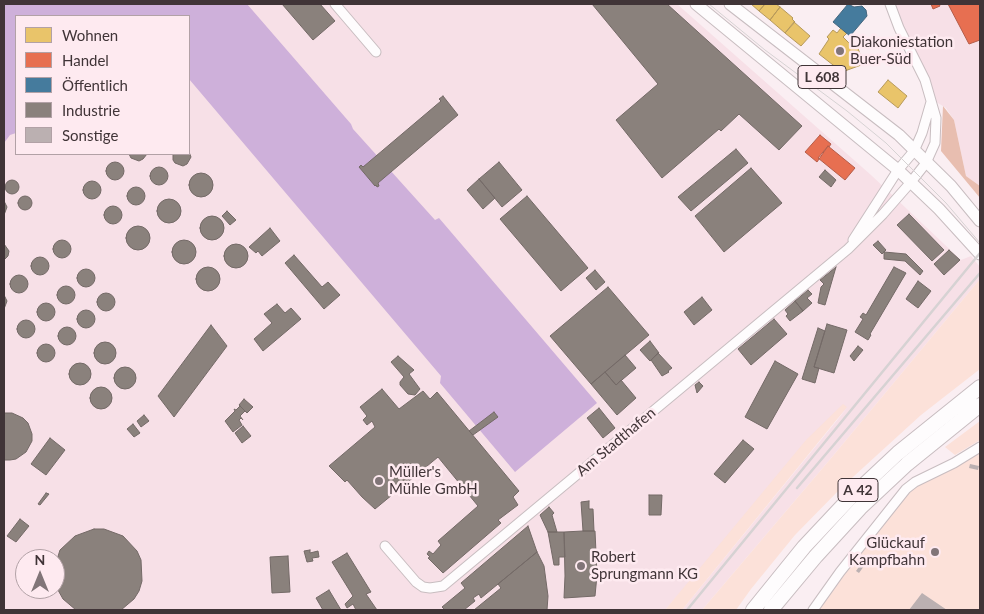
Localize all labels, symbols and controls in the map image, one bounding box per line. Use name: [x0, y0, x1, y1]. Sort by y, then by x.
legend: [15, 15, 190, 155]
text: Wohnen: [62, 26, 118, 44]
place label: Diakoniestation Buer-Süd: [850, 33, 953, 68]
marker: Diakoniestation Buer-Süd: [834, 45, 846, 57]
text: Handel: [62, 51, 109, 69]
road number: L 608: [798, 66, 846, 88]
text: Öffentlich: [62, 76, 128, 94]
text: Industrie: [62, 101, 120, 119]
text: Sonstige: [62, 126, 118, 144]
street label: Am Stadthafen: [573, 404, 659, 480]
place label: Müller's Mühle GmbH: [389, 463, 478, 498]
marker: Müller's Mühle GmbH: [373, 475, 385, 487]
road number: A 42: [838, 478, 878, 502]
place label: Glückauf Kampfbahn: [849, 534, 925, 569]
marker: Glückauf Kampfbahn: [929, 546, 941, 558]
place label: Robert Sprungmann KG: [591, 548, 698, 583]
north arrow: [15, 549, 65, 599]
text: N: [35, 551, 45, 568]
marker: Robert Sprungmann KG: [575, 560, 587, 572]

